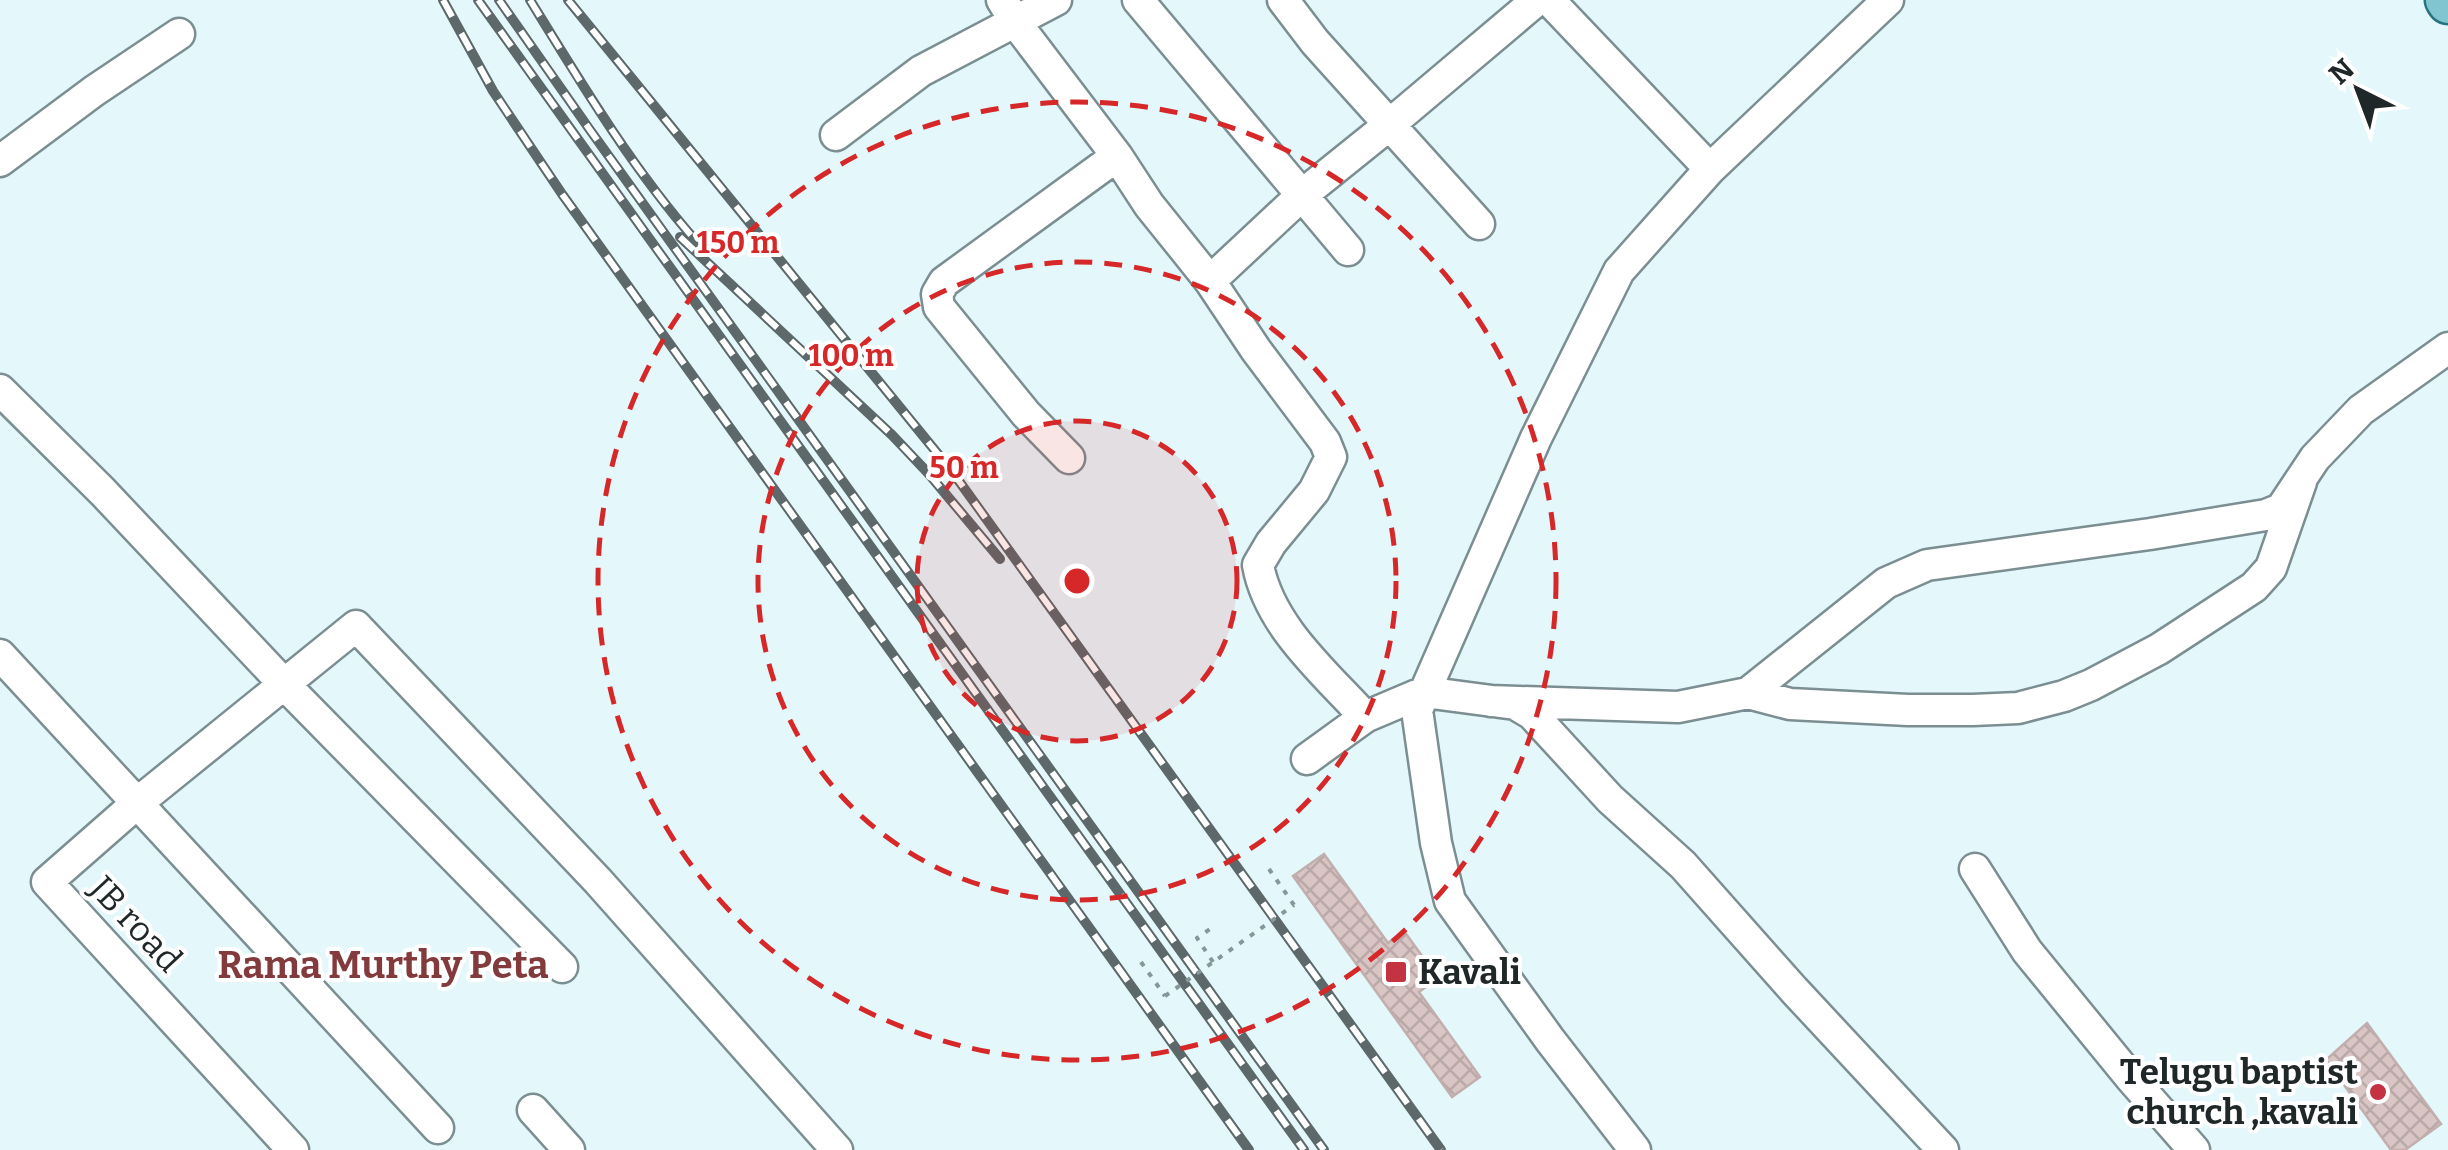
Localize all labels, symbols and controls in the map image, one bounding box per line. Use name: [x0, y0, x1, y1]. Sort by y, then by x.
north arrow: [2308, 40, 2408, 140]
text: N: [2323, 52, 2361, 91]
text: 150 m: [697, 225, 780, 261]
text: 100 m: [808, 338, 894, 374]
text: 50 m: [929, 450, 999, 486]
centre of rings: [1059, 563, 1095, 599]
street label: JB road: [81, 867, 191, 981]
district label: Rama Murthy Peta: [217, 942, 549, 988]
place label: Kavali: [1418, 951, 1521, 993]
marker: Kavali: [1383, 959, 1409, 985]
place label: Telugu baptist church ,kavali: [2120, 1051, 2358, 1133]
marker: Telugu baptist church ,kavali: [2367, 1081, 2389, 1103]

